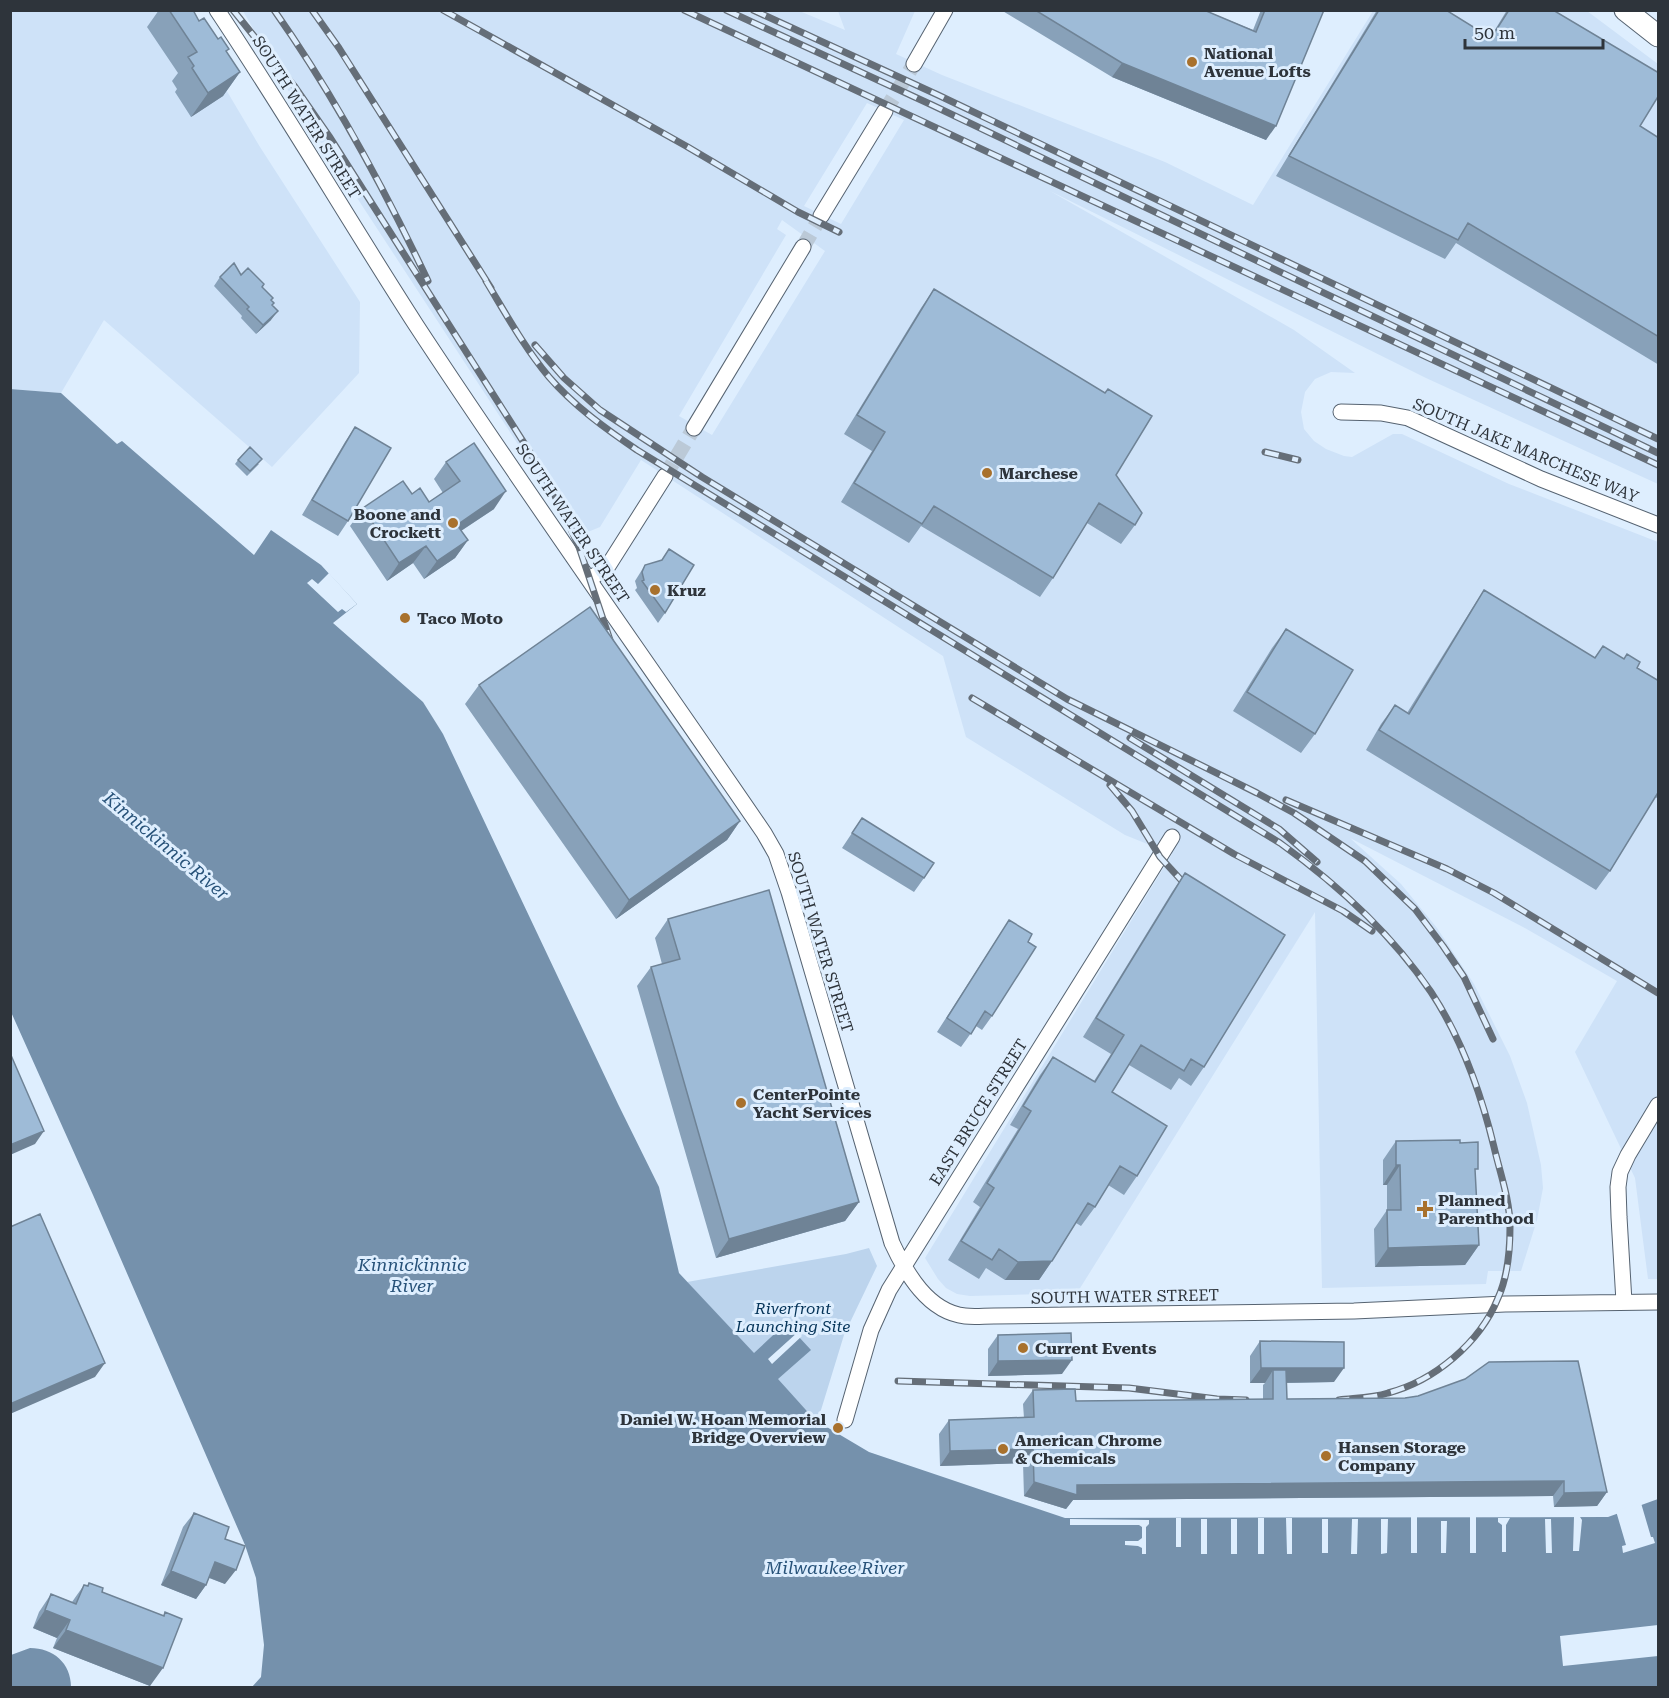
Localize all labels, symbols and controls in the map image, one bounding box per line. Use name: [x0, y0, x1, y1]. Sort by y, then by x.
scale bar: [1465, 12, 1603, 50]
text: 50 m: [1474, 22, 1515, 43]
street label: SOUTH WATER STREET: [249, 32, 365, 202]
place label: National Avenue Lofts: [1204, 44, 1311, 81]
marker: National Avenue Lofts: [1185, 55, 1199, 69]
street label: SOUTH JAKE MARCHESE WAY: [1410, 394, 1641, 507]
street label: SOUTH WATER STREET: [512, 440, 633, 607]
place label: Marchese: [999, 464, 1078, 483]
marker: Marchese: [980, 466, 994, 480]
place label: Boone and Crockett: [354, 505, 441, 542]
marker: Boone and Crockett: [446, 516, 460, 530]
place label: Kruz: [667, 581, 706, 600]
marker: Kruz: [648, 583, 662, 597]
place label: Taco Moto: [417, 609, 503, 628]
marker: Taco Moto: [398, 611, 412, 625]
water label: Kinnickinnic River: [99, 787, 233, 904]
street label: SOUTH WATER STREET: [784, 849, 857, 1035]
street label: EAST BRUCE STREET: [926, 1035, 1031, 1189]
place label: CenterPointe Yacht Services: [753, 1085, 872, 1122]
marker: CenterPointe Yacht Services: [734, 1096, 748, 1110]
place label: Planned Parenthood: [1438, 1191, 1534, 1228]
marker: Planned Parenthood: [1416, 1200, 1434, 1218]
water label: Kinnickinnic River: [357, 1254, 467, 1296]
street label: SOUTH WATER STREET: [1031, 1285, 1220, 1308]
park label: Riverfront Launching Site: [735, 1299, 850, 1336]
place label: Current Events: [1035, 1339, 1156, 1358]
marker: Current Events: [1016, 1341, 1030, 1355]
place label: Daniel W. Hoan Memorial Bridge Overview: [620, 1410, 827, 1447]
marker: Daniel W. Hoan Memorial Bridge Overview: [831, 1421, 845, 1435]
place label: American Chrome & Chemicals: [1015, 1431, 1162, 1468]
place label: Hansen Storage Company: [1338, 1438, 1466, 1475]
marker: American Chrome & Chemicals: [996, 1442, 1010, 1456]
marker: Hansen Storage Company: [1319, 1449, 1333, 1463]
water label: Milwaukee River: [764, 1557, 905, 1578]

